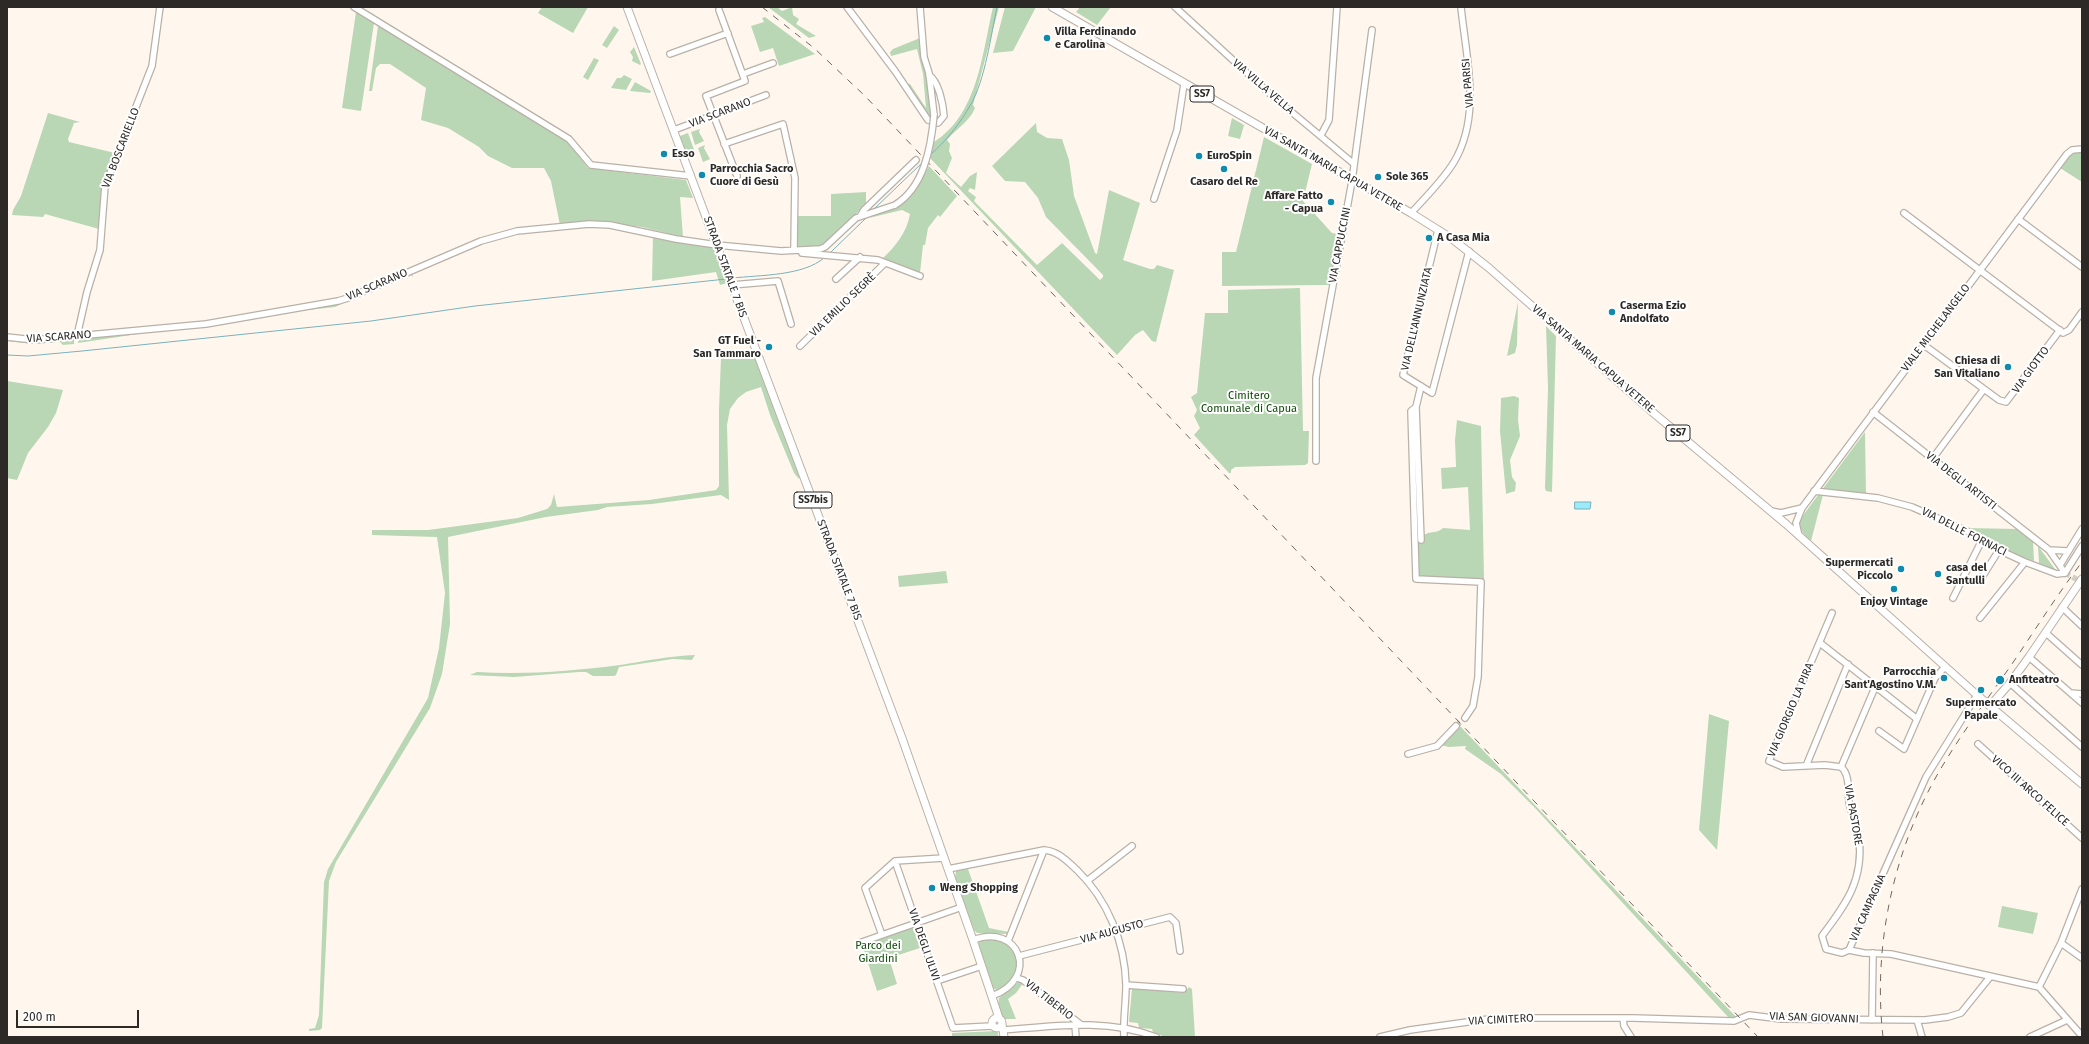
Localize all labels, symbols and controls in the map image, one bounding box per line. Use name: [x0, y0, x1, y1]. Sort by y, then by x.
place label: Villa Ferdinando e Carolina: [1055, 25, 1136, 51]
marker: Villa Ferdinando e Carolina: [1042, 33, 1052, 43]
street label: VIA VILLA VELLA: [1229, 57, 1297, 117]
street label: VIA PARISI: [1459, 58, 1477, 108]
road number: SS7: [1190, 86, 1214, 102]
street label: VIA SCARANO: [687, 95, 753, 131]
street label: VIA BOSCARIELLO: [100, 106, 142, 190]
street label: VIA SANTA MARIA CAPUA VETERE: [1261, 124, 1405, 214]
place label: Esso: [672, 147, 695, 161]
marker: Esso: [659, 149, 669, 159]
place label: EuroSpin: [1207, 149, 1252, 163]
marker: EuroSpin: [1194, 151, 1204, 161]
place label: Parrocchia Sacro Cuore di Gesù: [710, 162, 793, 188]
marker: Casaro del Re: [1219, 164, 1229, 174]
marker: Parrocchia Sacro Cuore di Gesù: [697, 170, 707, 180]
place label: Sole 365: [1386, 170, 1428, 184]
marker: Sole 365: [1373, 172, 1383, 182]
place label: Casaro del Re: [1190, 175, 1258, 189]
place label: Affare Fatto - Capua: [1265, 189, 1323, 215]
marker: Affare Fatto - Capua: [1326, 197, 1336, 207]
street label: VIA CAPPUCCINI: [1326, 206, 1354, 284]
street label: STRADA STATALE 7 BIS: [701, 215, 749, 319]
place label: A Casa Mia: [1437, 231, 1490, 245]
marker: A Casa Mia: [1424, 233, 1434, 243]
street label: VIA SCARANO: [344, 266, 410, 304]
street label: VIA DELL'ANNUNZIATA: [1399, 266, 1435, 372]
street label: VIA EMILIO SEGRÈ: [807, 270, 879, 340]
street label: VIALE MICHELANGELO: [1899, 282, 1973, 374]
place label: Caserma Ezio Andolfato: [1620, 299, 1686, 325]
street label: VIA SANTA MARIA CAPUA VETERE: [1529, 302, 1657, 416]
marker: Caserma Ezio Andolfato: [1607, 307, 1617, 317]
street label: VIA SCARANO: [26, 328, 92, 346]
place label: GT Fuel - San Tammaro: [693, 334, 761, 360]
marker: GT Fuel - San Tammaro: [764, 342, 774, 352]
street label: VIA GIOTTO: [2010, 344, 2052, 396]
place label: Chiesa di San Vitaliano: [1934, 354, 2000, 380]
marker: Chiesa di San Vitaliano: [2003, 362, 2013, 372]
park label: Cimitero Comunale di Capua: [1201, 389, 1297, 415]
road number: SS7: [1666, 425, 1690, 441]
street label: VIA DEGLI ARTISTI: [1923, 449, 1999, 513]
road number: SS7bis: [794, 492, 832, 508]
street label: VIA DELLE FORNACI: [1919, 505, 2009, 559]
street label: STRADA STATALE 7 BIS: [814, 518, 864, 622]
place label: Supermercati Piccolo: [1825, 556, 1893, 582]
place label: casa del Santulli: [1946, 561, 1987, 587]
marker: Supermercati Piccolo: [1896, 564, 1906, 574]
marker: casa del Santulli: [1933, 569, 1943, 579]
marker: Enjoy Vintage: [1889, 584, 1899, 594]
place label: Enjoy Vintage: [1860, 595, 1928, 609]
street label: VIA GIORGIO LA PIRA: [1765, 661, 1817, 759]
place label: Parrocchia Sant'Agostino V.M.: [1845, 665, 1936, 691]
marker: Parrocchia Sant'Agostino V.M.: [1939, 673, 1949, 683]
place label: Anfiteatro: [2009, 673, 2059, 687]
marker: Anfiteatro: [1994, 674, 2006, 686]
marker: Supermercato Papale: [1976, 685, 1986, 695]
place label: Supermercato Papale: [1946, 696, 2016, 722]
street label: VICO III ARCO FELICE: [1988, 753, 2072, 829]
street label: VIA PASTORE: [1841, 783, 1865, 847]
street label: VIA CAMPAGNA: [1847, 872, 1889, 944]
place label: Weng Shopping: [940, 881, 1018, 895]
marker: Weng Shopping: [927, 883, 937, 893]
street label: VIA DEGLI ULIVI: [905, 907, 943, 983]
street label: VIA AUGUSTO: [1079, 917, 1145, 947]
park label: Parco dei Giardini: [855, 939, 901, 965]
street label: VIA TIBERIO: [1022, 977, 1076, 1023]
scale bar: [18, 1002, 141, 1028]
text: 200 m: [23, 1010, 56, 1024]
street label: VIA SAN GIOVANNI: [1769, 1010, 1859, 1026]
street label: VIA CIMITERO: [1468, 1012, 1534, 1028]

